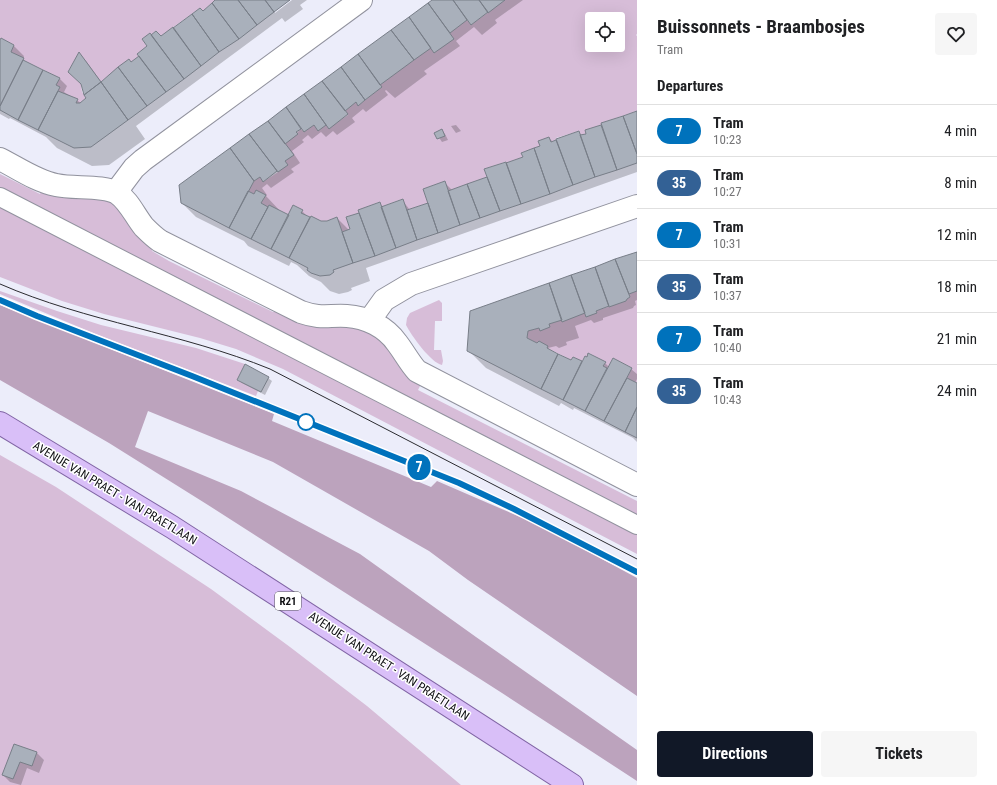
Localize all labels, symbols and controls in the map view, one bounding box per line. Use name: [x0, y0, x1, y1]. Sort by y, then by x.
map controls: [585, 12, 625, 52]
button: locate: [585, 12, 625, 52]
button: heart: [935, 13, 977, 55]
text: Buissonnets - Braambosjes: [657, 15, 865, 38]
text: Tram: [657, 42, 683, 57]
text: Departures: [657, 77, 723, 95]
text: Tram: [713, 114, 744, 132]
text: 4 min: [944, 122, 977, 140]
text: 7: [675, 123, 683, 139]
text: 10:23: [713, 132, 742, 147]
text: Tram: [713, 166, 744, 184]
text: 8 min: [944, 174, 977, 192]
text: 35: [672, 175, 686, 191]
text: 10:27: [713, 184, 742, 199]
text: Tram: [713, 218, 744, 236]
text: 12 min: [937, 226, 977, 244]
text: 7: [675, 227, 683, 243]
text: 10:31: [713, 236, 742, 251]
text: Tram: [713, 270, 744, 288]
text: 18 min: [937, 278, 977, 296]
text: 35: [672, 279, 686, 295]
text: 10:37: [713, 288, 742, 303]
text: Tram: [713, 322, 744, 340]
text: 21 min: [937, 330, 977, 348]
text: 7: [675, 331, 683, 347]
text: 10:40: [713, 340, 742, 355]
text: Tram: [713, 374, 744, 392]
text: 24 min: [937, 382, 977, 400]
text: 35: [672, 383, 686, 399]
text: 10:43: [713, 392, 742, 407]
unlabelled marker: [297, 413, 315, 431]
street label: AVENUE VAN PRAET - VAN PRAETLAAN: [31, 438, 199, 548]
line badge: 7: [406, 454, 432, 480]
text: 7: [415, 459, 423, 475]
road number: R21: [275, 592, 301, 610]
street label: AVENUE VAN PRAET - VAN PRAETLAAN: [306, 609, 472, 723]
button: Directions: [657, 731, 813, 777]
button: Tickets: [821, 731, 977, 777]

